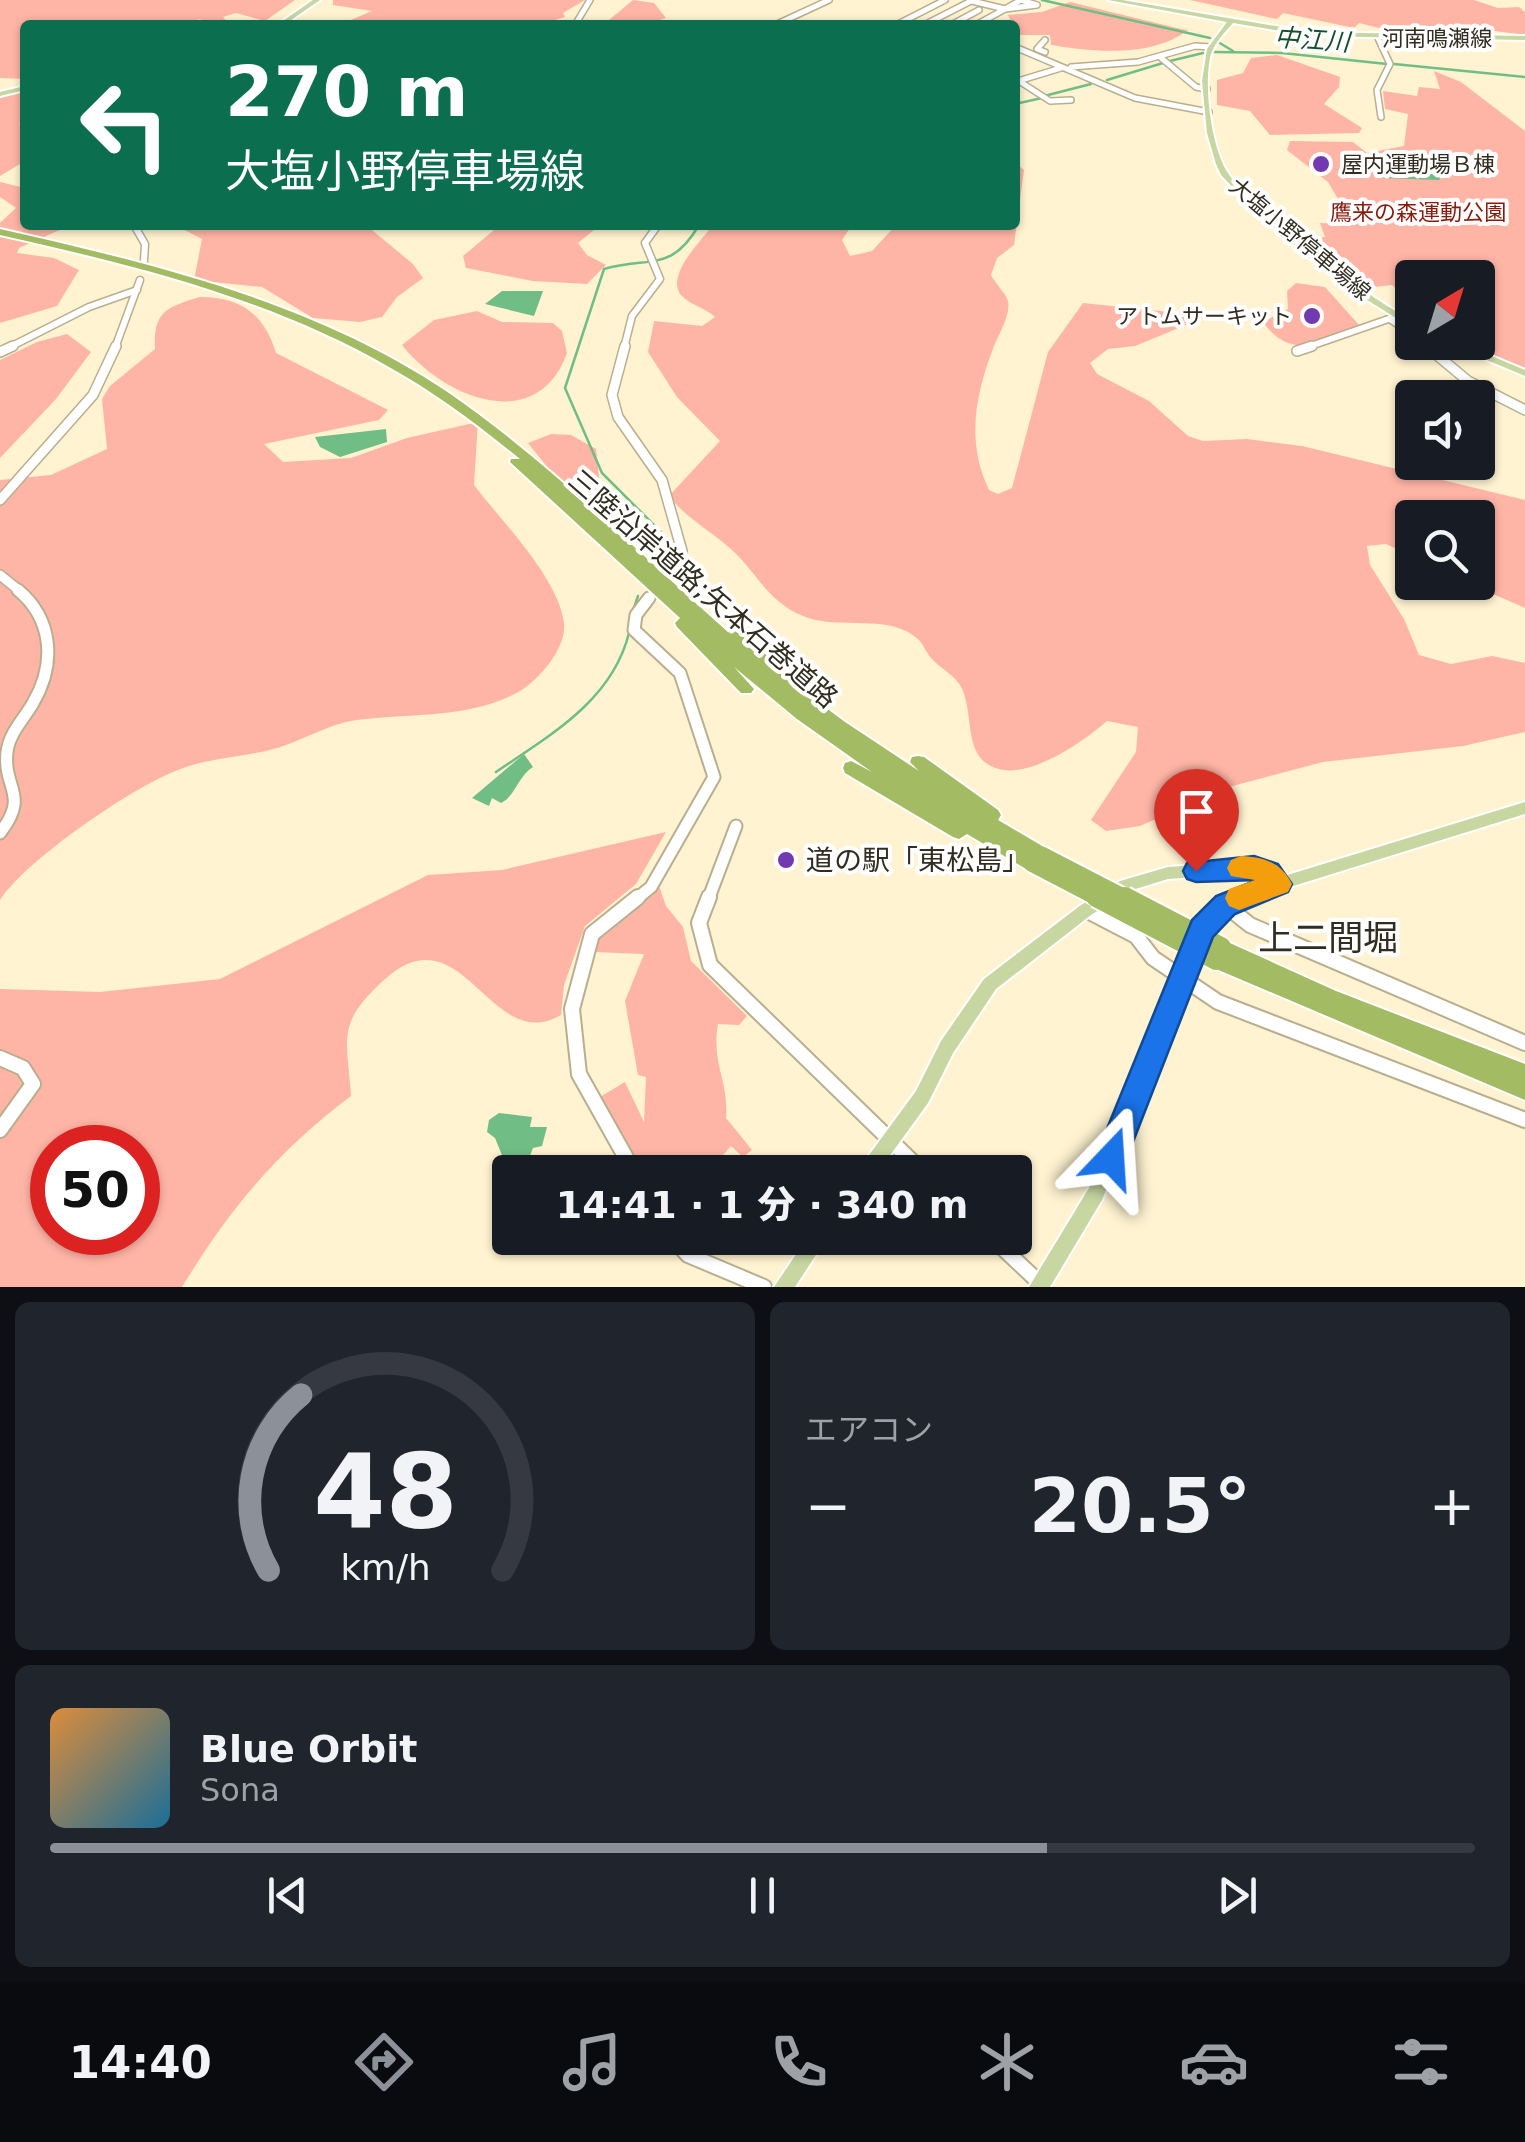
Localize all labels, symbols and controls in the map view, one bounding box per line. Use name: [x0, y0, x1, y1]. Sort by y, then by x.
water label: 中江川: [1274, 23, 1353, 57]
street label: 河南鳴瀬線: [1382, 26, 1492, 51]
text: 270 m: [225, 51, 468, 133]
icon: left: [60, 60, 190, 190]
text: 大塩小野停車場線: [225, 145, 585, 198]
place label: 屋内運動場Ｂ棟: [1341, 152, 1495, 177]
marker: 屋内運動場Ｂ棟: [1310, 153, 1332, 175]
street label: 大塩小野停車場線: [1225, 173, 1375, 305]
park label: 鷹来の森運動公園: [1330, 200, 1506, 225]
north arrow: [1395, 260, 1495, 360]
map controls: [1395, 260, 1495, 600]
place label: アトムサーキット: [1116, 304, 1292, 329]
marker: アトムサーキット: [1301, 305, 1323, 327]
button: sound: [1395, 380, 1495, 480]
street label: 三陸沿岸道路;矢本石巻道路: [562, 463, 844, 715]
button: search: [1395, 500, 1495, 600]
pin: [1154, 769, 1239, 872]
icon: arrive: [1169, 784, 1224, 839]
place label: 道の駅「東松島」: [806, 844, 1030, 877]
marker: 道の駅「東松島」: [775, 849, 797, 871]
district label: 上二間堀: [1258, 918, 1398, 958]
position arrow: [1059, 1106, 1163, 1210]
speed limit sign: 50: [30, 1125, 160, 1255]
text: 14:41 · 1 分 · 340 m: [556, 1183, 968, 1227]
text: エアコン: [805, 1411, 933, 1449]
text: 48: [313, 1431, 457, 1553]
text: 20.5°: [1029, 1462, 1251, 1550]
text: −: [805, 1474, 851, 1538]
text: +: [1429, 1474, 1475, 1538]
text: km/h: [340, 1547, 430, 1588]
text: Blue Orbit: [200, 1727, 417, 1771]
text: Sona: [200, 1771, 280, 1809]
icon: previous: [260, 1868, 315, 1923]
icon: pause: [735, 1868, 790, 1923]
icon: next: [1210, 1868, 1265, 1923]
icon: directions: [349, 2027, 419, 2097]
icon: music: [557, 2027, 627, 2097]
icon: phone: [764, 2027, 834, 2097]
icon: climate: [972, 2027, 1042, 2097]
icon: car: [1179, 2027, 1249, 2097]
icon: filters: [1386, 2027, 1456, 2097]
text: 14:40: [69, 2036, 212, 2089]

